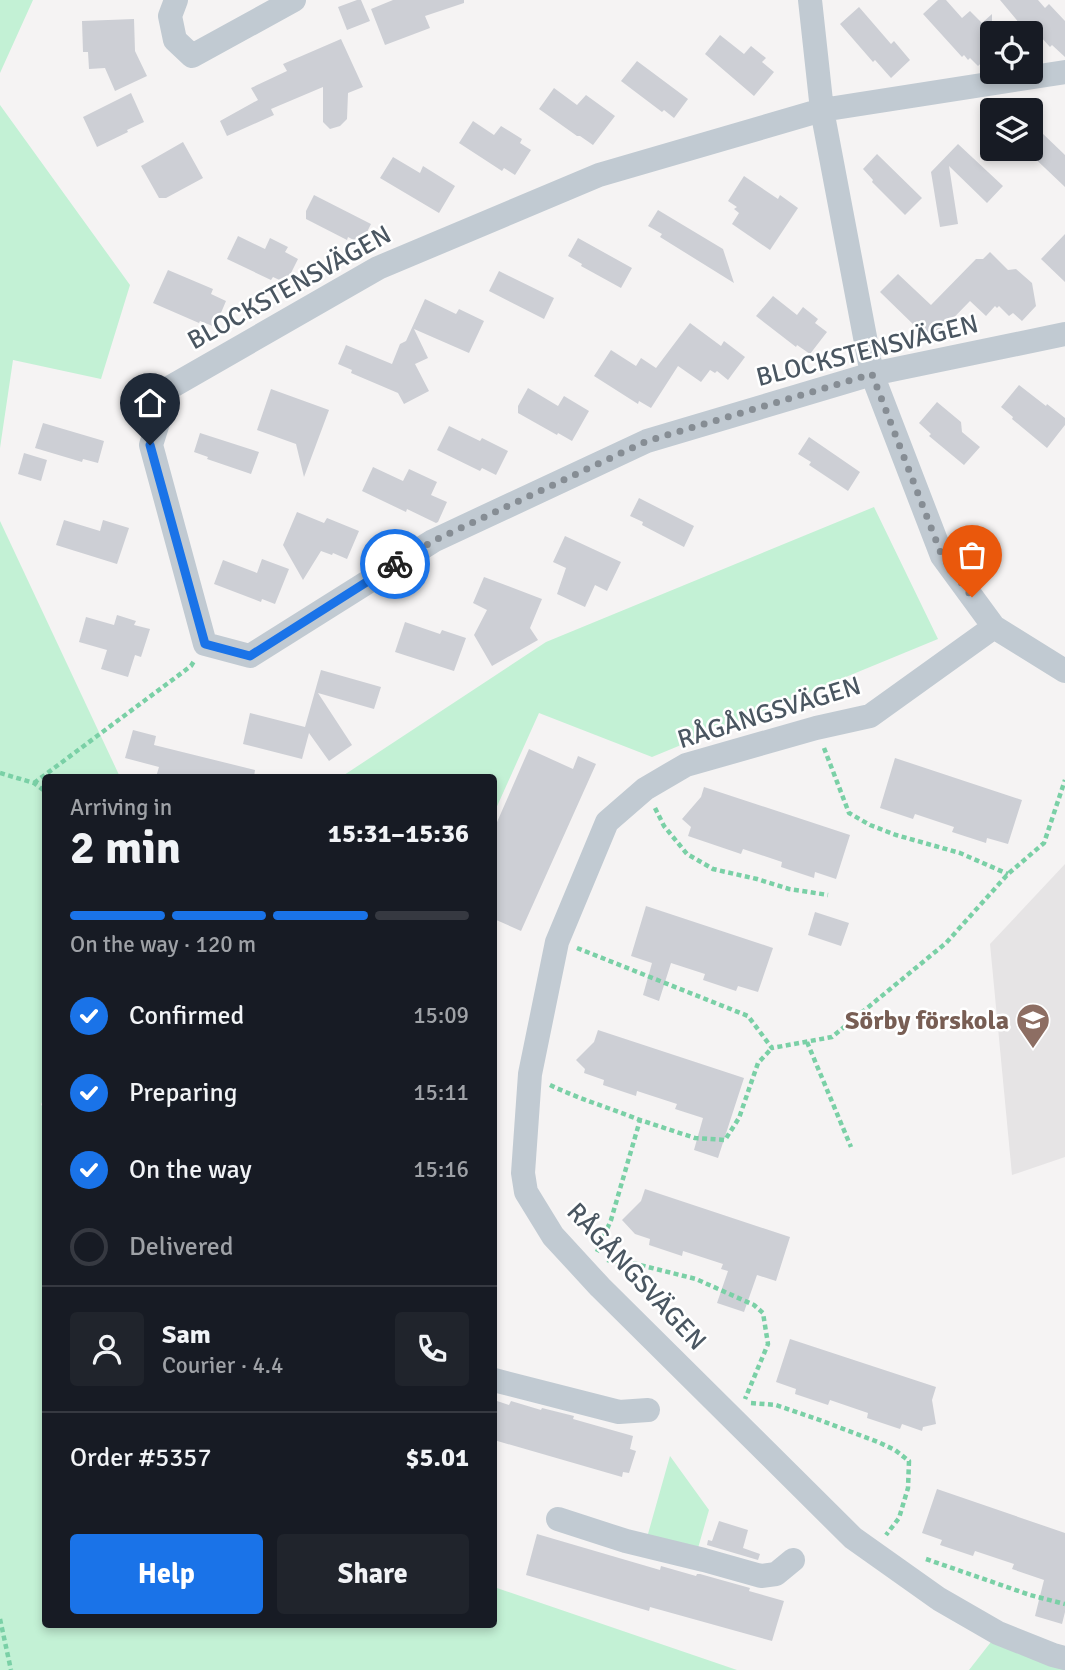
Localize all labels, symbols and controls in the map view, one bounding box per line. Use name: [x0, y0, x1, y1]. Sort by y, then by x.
map controls: [980, 21, 1043, 161]
button: locate: [980, 21, 1043, 84]
button: layers: [980, 98, 1043, 161]
street label: BLOCKSTENSVÄGEN: [182, 219, 397, 357]
street label: BLOCKSTENSVÄGEN: [753, 308, 982, 394]
pin: [120, 373, 180, 445]
icon: home: [131, 384, 169, 422]
pin: [942, 525, 1002, 597]
courier: [360, 529, 430, 599]
icon: bag: [953, 536, 991, 574]
icon: bike: [376, 545, 414, 583]
street label: RÅGÅNGSVÄGEN: [674, 670, 865, 756]
text: Arriving in: [70, 793, 172, 822]
text: 15:31–15:36: [328, 818, 469, 850]
text: 2 min: [70, 820, 181, 876]
text: On the way · 120 m: [70, 930, 256, 959]
icon: check: [70, 997, 108, 1035]
text: Confirmed: [129, 1000, 244, 1032]
text: 15:09: [413, 1001, 469, 1030]
school or university icon: Sörby förskola: [1014, 1001, 1052, 1050]
place label: Sörby förskola: [845, 1005, 1009, 1037]
icon: check: [70, 1074, 108, 1112]
text: Preparing: [129, 1077, 237, 1109]
text: 15:11: [413, 1078, 469, 1107]
icon: check: [70, 1151, 108, 1189]
text: On the way: [129, 1154, 252, 1186]
text: 15:16: [413, 1155, 469, 1184]
street label: RÅGÅNGSVÄGEN: [560, 1196, 713, 1357]
text: Delivered: [129, 1231, 234, 1263]
button: person: [70, 1312, 144, 1386]
button: phone: [395, 1312, 469, 1386]
text: Sam: [162, 1319, 211, 1351]
text: Courier · 4.4: [162, 1351, 283, 1380]
text: Order #5357: [70, 1442, 211, 1474]
text: $5.01: [405, 1442, 469, 1474]
button: Help: [70, 1534, 263, 1614]
button: Share: [277, 1534, 469, 1614]

